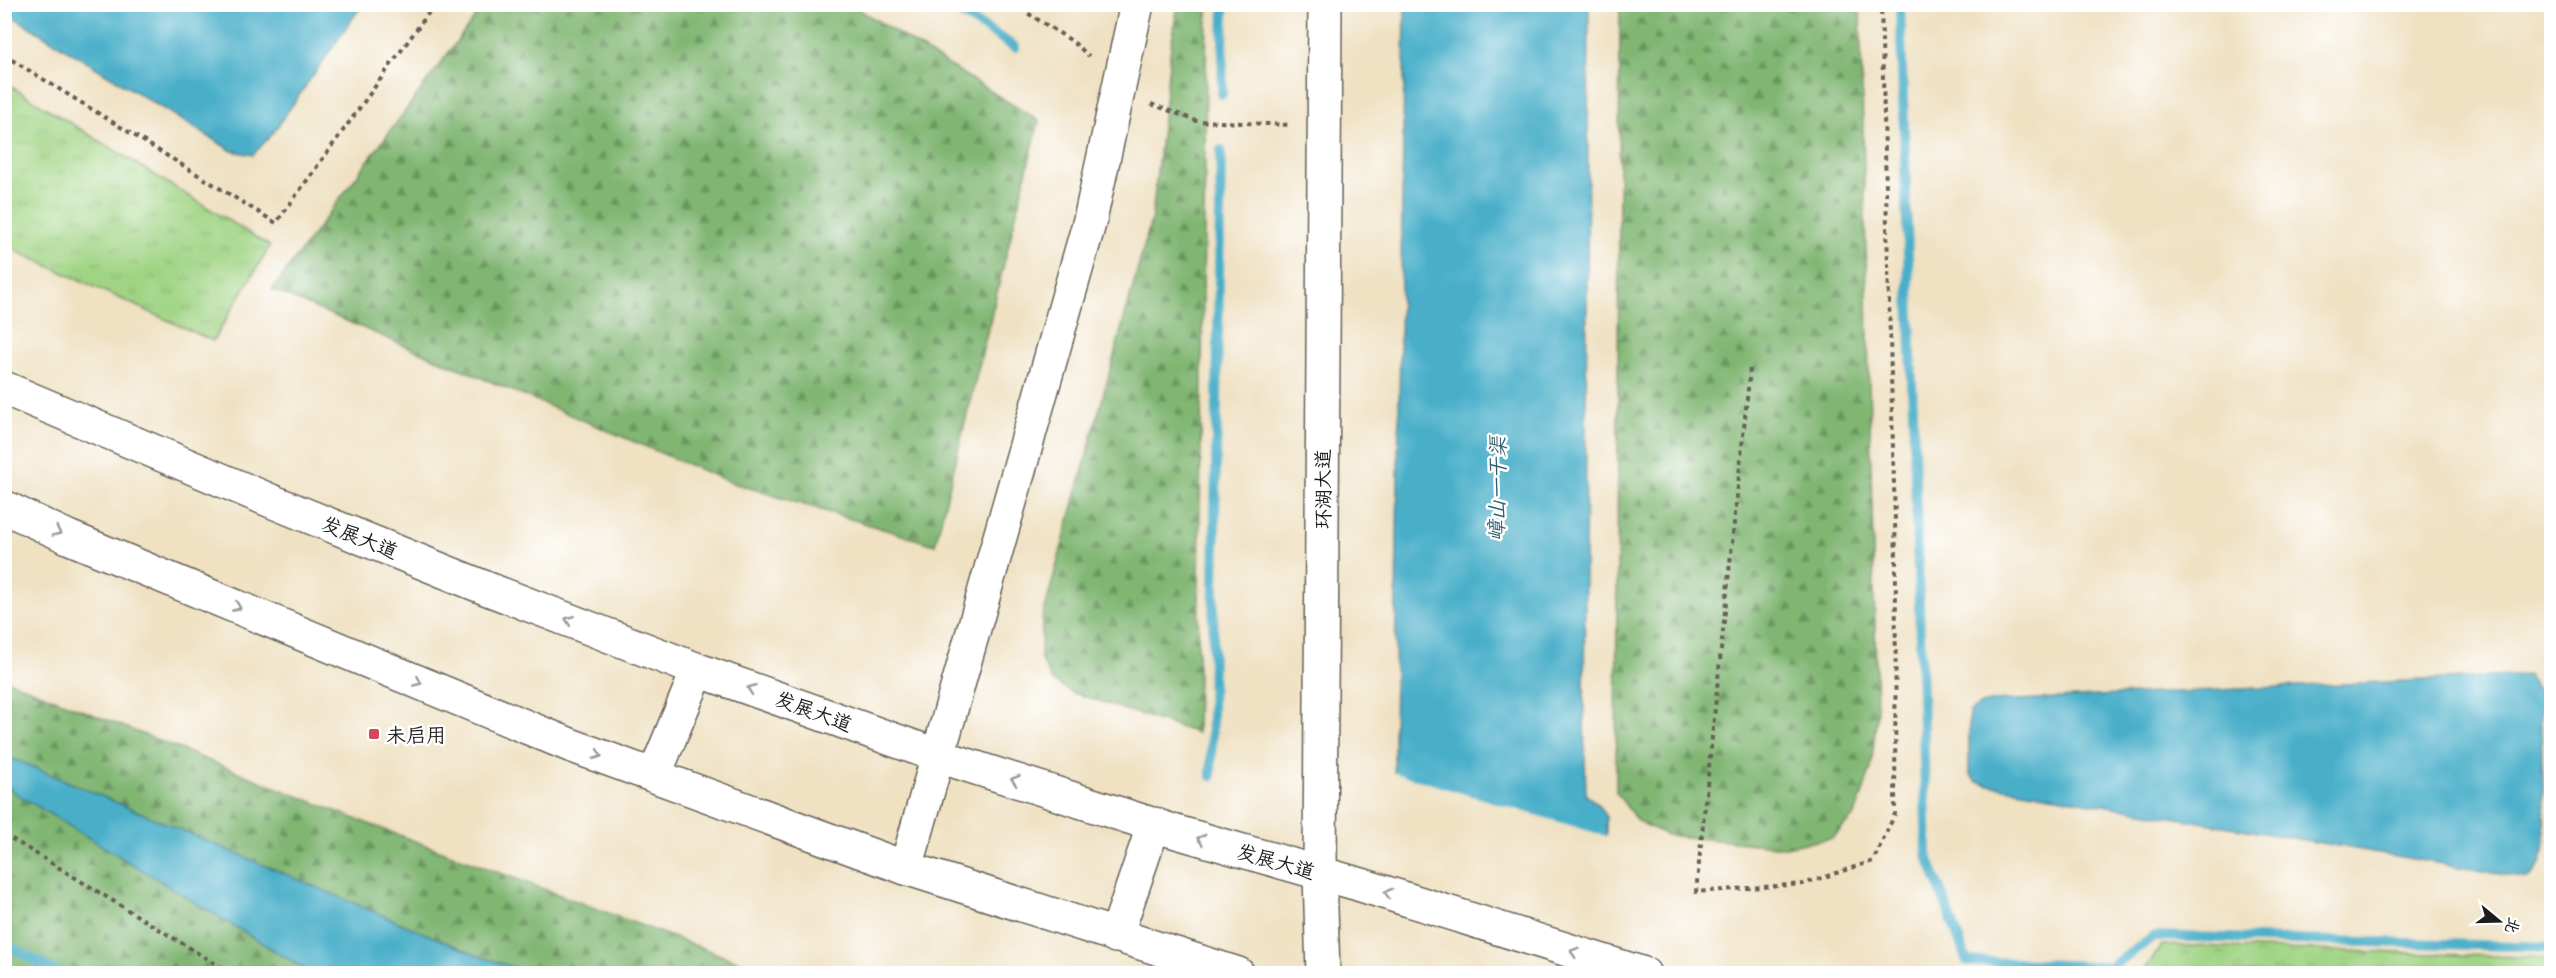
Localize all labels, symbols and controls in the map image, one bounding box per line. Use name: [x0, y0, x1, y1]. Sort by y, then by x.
water label: 嶂山一干渠: [1483, 434, 1511, 542]
street label: 环湖大道: [1310, 449, 1335, 529]
street label: 发展大道: [318, 510, 402, 564]
one-way arrow: [51, 525, 62, 537]
one-way arrow: [231, 600, 242, 612]
one-way arrow: [564, 615, 575, 627]
one-way arrow: [411, 675, 422, 687]
one-way arrow: [746, 683, 757, 696]
street label: 发展大道: [772, 686, 856, 736]
place label: 未启用: [386, 722, 446, 747]
marker: 未启用: [367, 727, 381, 741]
one-way arrow: [592, 748, 603, 761]
one-way arrow: [1010, 775, 1021, 787]
one-way arrow: [1196, 834, 1207, 846]
street label: 发展大道: [1234, 838, 1318, 884]
one-way arrow: [1383, 888, 1394, 901]
north arrow: [2469, 891, 2529, 951]
text: 北: [2501, 915, 2525, 937]
one-way arrow: [1569, 947, 1580, 959]

